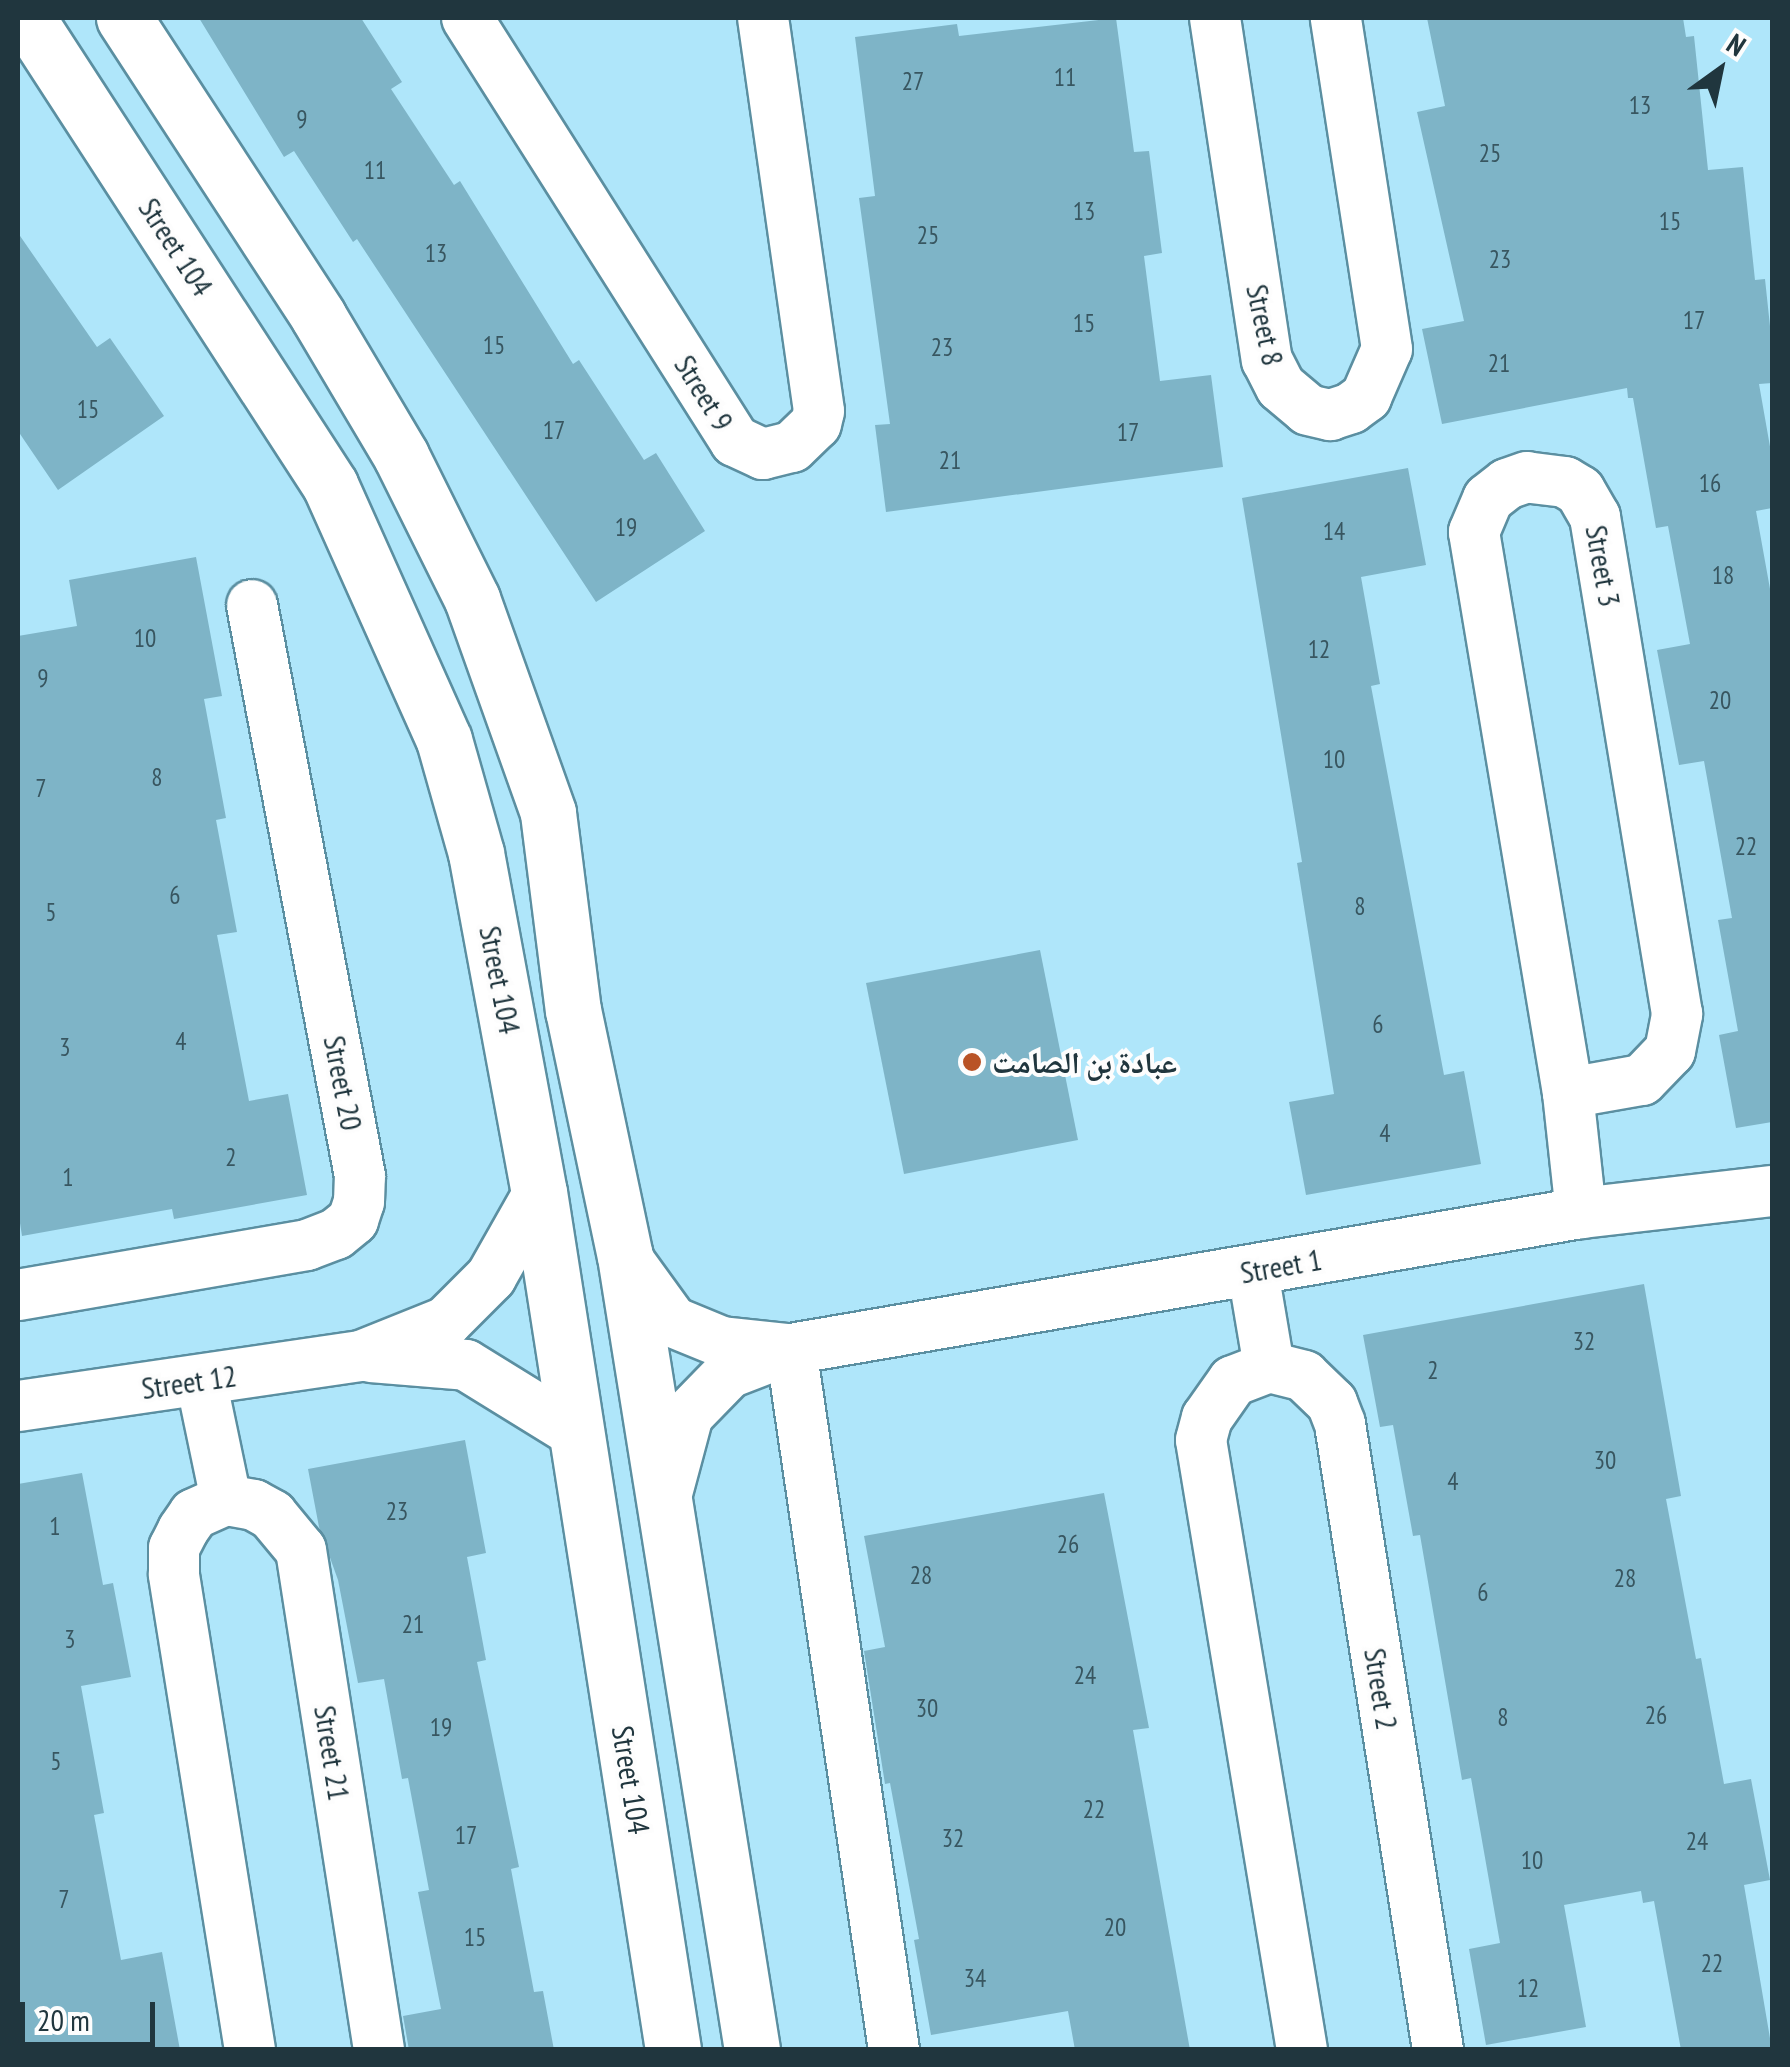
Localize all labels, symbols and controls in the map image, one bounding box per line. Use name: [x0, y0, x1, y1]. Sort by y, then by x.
north arrow: [1670, 20, 1770, 120]
text: N: [1720, 25, 1753, 64]
house number: 11: [1054, 62, 1076, 92]
house number: 27: [902, 66, 924, 96]
house number: 13: [1629, 90, 1651, 120]
house number: 9: [296, 104, 308, 134]
house number: 25: [1479, 138, 1501, 168]
house number: 11: [364, 155, 386, 185]
street label: Street 104: [131, 192, 221, 302]
house number: 13: [1073, 196, 1095, 226]
house number: 15: [1659, 206, 1681, 236]
house number: 25: [917, 220, 939, 250]
house number: 13: [425, 238, 447, 268]
house number: 23: [1489, 244, 1511, 274]
street label: Street 8: [1239, 281, 1291, 369]
house number: 17: [1683, 305, 1705, 335]
house number: 15: [1073, 308, 1095, 338]
house number: 15: [483, 330, 505, 360]
house number: 23: [931, 332, 953, 362]
house number: 21: [1488, 348, 1510, 378]
street label: Street 9: [667, 349, 741, 437]
house number: 15: [77, 394, 99, 424]
house number: 17: [543, 415, 565, 445]
house number: 17: [1117, 417, 1139, 447]
house number: 21: [939, 445, 961, 475]
house number: 16: [1699, 468, 1721, 498]
house number: 19: [615, 512, 637, 542]
house number: 14: [1323, 516, 1345, 546]
street label: Street 3: [1578, 523, 1628, 609]
house number: 18: [1712, 560, 1734, 590]
house number: 10: [134, 623, 156, 653]
house number: 12: [1308, 634, 1330, 664]
house number: 9: [37, 663, 49, 693]
house number: 20: [1709, 685, 1731, 715]
house number: 10: [1323, 744, 1345, 774]
house number: 8: [151, 762, 163, 792]
house number: 7: [35, 773, 47, 803]
house number: 22: [1735, 831, 1757, 861]
house number: 6: [169, 880, 181, 910]
house number: 8: [1354, 891, 1366, 921]
house number: 5: [45, 897, 57, 927]
street label: Street 104: [472, 923, 528, 1037]
house number: 6: [1372, 1009, 1384, 1039]
house number: 4: [175, 1026, 187, 1056]
house number: 3: [59, 1032, 71, 1062]
street label: Street 20: [316, 1033, 370, 1133]
place label: عبادة بن الصامت: [992, 1044, 1177, 1080]
marker: عبادة بن الصامت: [961, 1051, 983, 1073]
house number: 4: [1379, 1118, 1391, 1148]
house number: 2: [225, 1142, 237, 1172]
house number: 1: [62, 1162, 74, 1192]
street label: Street 1: [1238, 1241, 1324, 1291]
house number: 32: [1573, 1326, 1595, 1356]
house number: 2: [1427, 1355, 1439, 1385]
street label: Street 12: [139, 1358, 239, 1406]
house number: 30: [1594, 1445, 1616, 1475]
house number: 4: [1447, 1466, 1459, 1496]
house number: 23: [386, 1496, 408, 1526]
house number: 1: [49, 1511, 61, 1541]
house number: 26: [1057, 1529, 1079, 1559]
house number: 28: [910, 1560, 932, 1590]
house number: 28: [1614, 1563, 1636, 1593]
house number: 6: [1477, 1577, 1489, 1607]
house number: 21: [402, 1609, 424, 1639]
house number: 3: [64, 1624, 76, 1654]
street label: Street 2: [1357, 1646, 1405, 1732]
house number: 24: [1074, 1660, 1096, 1690]
house number: 30: [916, 1693, 938, 1723]
house number: 26: [1645, 1700, 1667, 1730]
house number: 8: [1497, 1702, 1509, 1732]
street label: Street 21: [307, 1703, 357, 1803]
house number: 19: [430, 1712, 452, 1742]
street label: Street 104: [605, 1723, 657, 1837]
house number: 5: [50, 1746, 62, 1776]
house number: 22: [1083, 1794, 1105, 1824]
house number: 17: [455, 1820, 477, 1850]
house number: 32: [942, 1823, 964, 1853]
house number: 24: [1686, 1826, 1708, 1856]
house number: 10: [1521, 1845, 1543, 1875]
house number: 7: [58, 1884, 70, 1914]
house number: 20: [1104, 1912, 1126, 1942]
house number: 15: [464, 1922, 486, 1952]
house number: 22: [1701, 1948, 1723, 1978]
house number: 34: [964, 1963, 986, 1993]
house number: 12: [1517, 1973, 1539, 2003]
scale bar: [25, 1982, 160, 2044]
text: 20 m: [37, 2000, 90, 2039]

